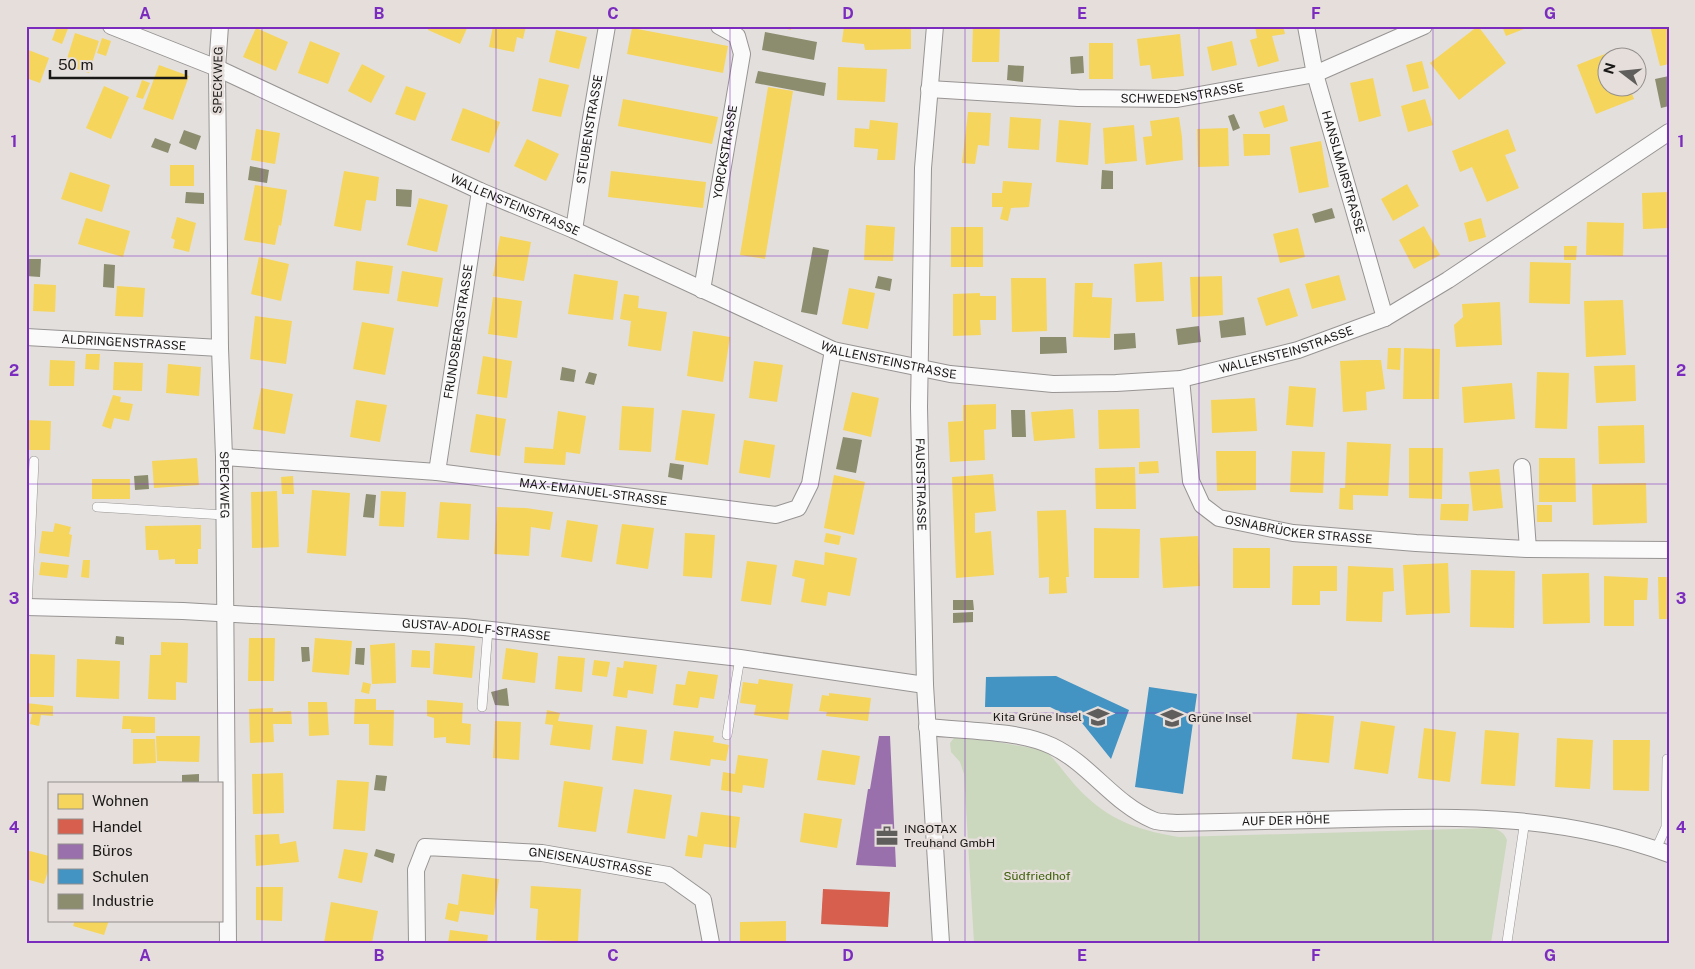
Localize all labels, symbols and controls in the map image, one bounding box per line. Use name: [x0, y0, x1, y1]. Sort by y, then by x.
text: A: [139, 4, 151, 23]
text: B: [374, 4, 385, 23]
text: C: [607, 4, 619, 23]
text: D: [842, 4, 854, 23]
text: E: [1077, 4, 1087, 23]
text: F: [1311, 4, 1321, 23]
text: G: [1544, 4, 1556, 23]
street label: SPECKWEG: [210, 46, 226, 114]
scale bar: [50, 48, 186, 80]
north arrow: [1598, 48, 1648, 98]
text: 50 m: [58, 56, 93, 73]
text: N: [1600, 61, 1619, 76]
street label: STEUBENSTRASSE: [574, 73, 605, 185]
street label: SCHWEDENSTRASSE: [1120, 80, 1245, 106]
street label: YORCKSTRASSE: [711, 104, 740, 200]
street label: HANSLMAIRSTRASSE: [1319, 109, 1367, 235]
text: 1: [11, 132, 17, 151]
text: 1: [1678, 132, 1684, 151]
street label: WALLENSTEINSTRASSE: [448, 171, 582, 239]
street label: FRUNDSBERGSTRASSE: [441, 263, 476, 400]
street label: WALLENSTEINSTRASSE: [1218, 323, 1355, 376]
street label: ALDRINGENSTRASSE: [61, 332, 187, 353]
street label: WALLENSTEINSTRASSE: [818, 338, 957, 382]
text: 2: [9, 361, 19, 380]
text: 2: [1676, 361, 1686, 380]
street label: FAUSTSTRASSE: [913, 438, 929, 531]
street label: SPECKWEG: [217, 451, 232, 519]
street label: MAX-EMANUEL-STRASSE: [518, 475, 668, 508]
street label: OSNABRÜCKER STRASSE: [1224, 512, 1373, 546]
text: 3: [9, 589, 19, 608]
text: 3: [1676, 589, 1686, 608]
street label: GUSTAV-ADOLF-STRASSE: [402, 616, 551, 644]
school or university icon: Kita Grüne Insel: [1085, 704, 1111, 730]
school or university icon: Grüne Insel: [1159, 705, 1185, 731]
place label: Kita Grüne Insel: [993, 710, 1082, 724]
place label: Grüne Insel: [1188, 711, 1252, 725]
legend: [48, 782, 222, 922]
text: Wohnen: [92, 792, 149, 809]
street label: AUF DER HÖHE: [1242, 812, 1330, 829]
text: 4: [9, 818, 20, 837]
text: Handel: [92, 818, 142, 835]
text: 4: [1676, 818, 1687, 837]
place label: INGOTAX Treuhand GmbH: [904, 822, 995, 850]
office icon: INGOTAX Treuhand GmbH: [874, 823, 900, 849]
text: Büros: [92, 842, 133, 859]
street label: GNEISENAUSTRASSE: [528, 845, 653, 879]
text: Schulen: [92, 868, 149, 885]
park label: Südfriedhof: [1004, 869, 1071, 883]
text: Industrie: [92, 892, 154, 909]
text: A: [139, 946, 151, 965]
text: B: [374, 946, 385, 965]
text: C: [607, 946, 619, 965]
text: D: [842, 946, 854, 965]
text: E: [1077, 946, 1087, 965]
text: F: [1311, 946, 1321, 965]
text: G: [1544, 946, 1556, 965]

